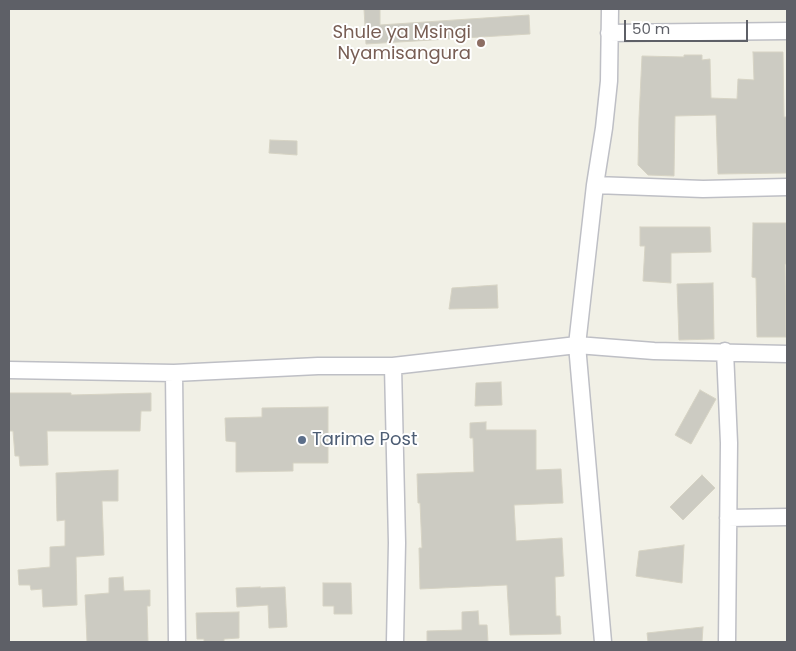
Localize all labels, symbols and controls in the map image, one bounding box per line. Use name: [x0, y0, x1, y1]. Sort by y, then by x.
scale bar: [626, 10, 750, 42]
text: 50 m: [632, 18, 670, 39]
place label: Shule ya Msingi Nyamisangura: [332, 22, 471, 64]
marker: Shule ya Msingi Nyamisangura: [475, 37, 487, 49]
place label: Tarime Post: [312, 429, 417, 451]
marker: Tarime Post: [296, 434, 308, 446]

